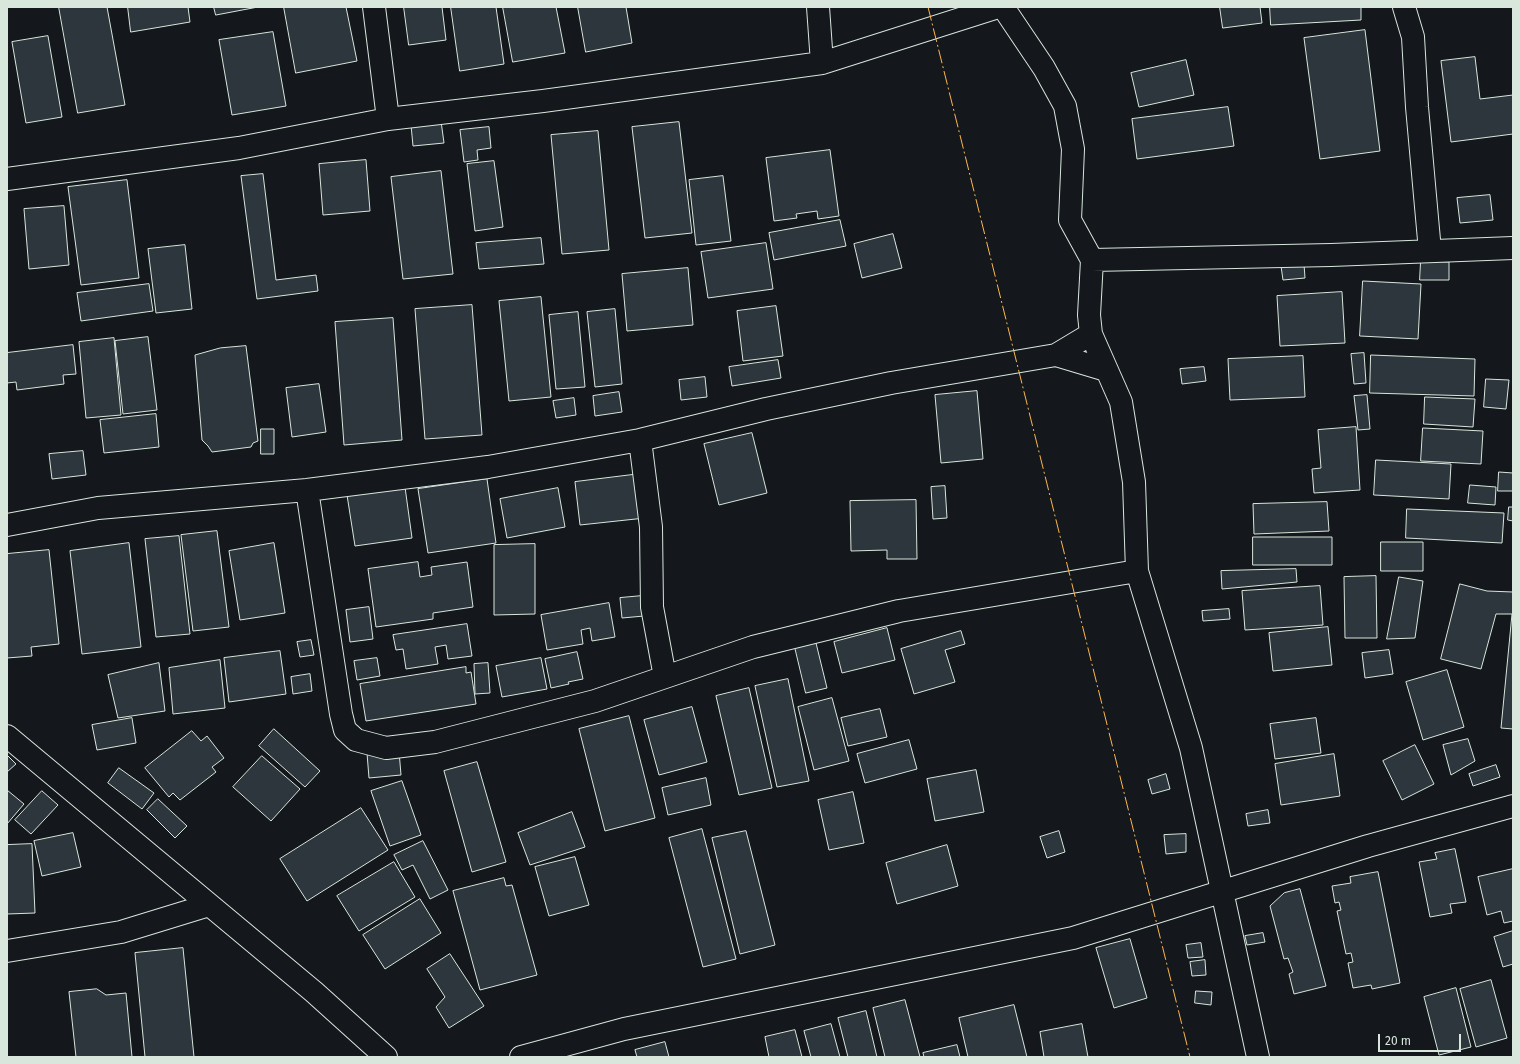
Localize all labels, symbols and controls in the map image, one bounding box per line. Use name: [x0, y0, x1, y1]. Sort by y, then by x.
scale bar: [1380, 1026, 1463, 1052]
text: 20 m: [1385, 1034, 1411, 1048]

